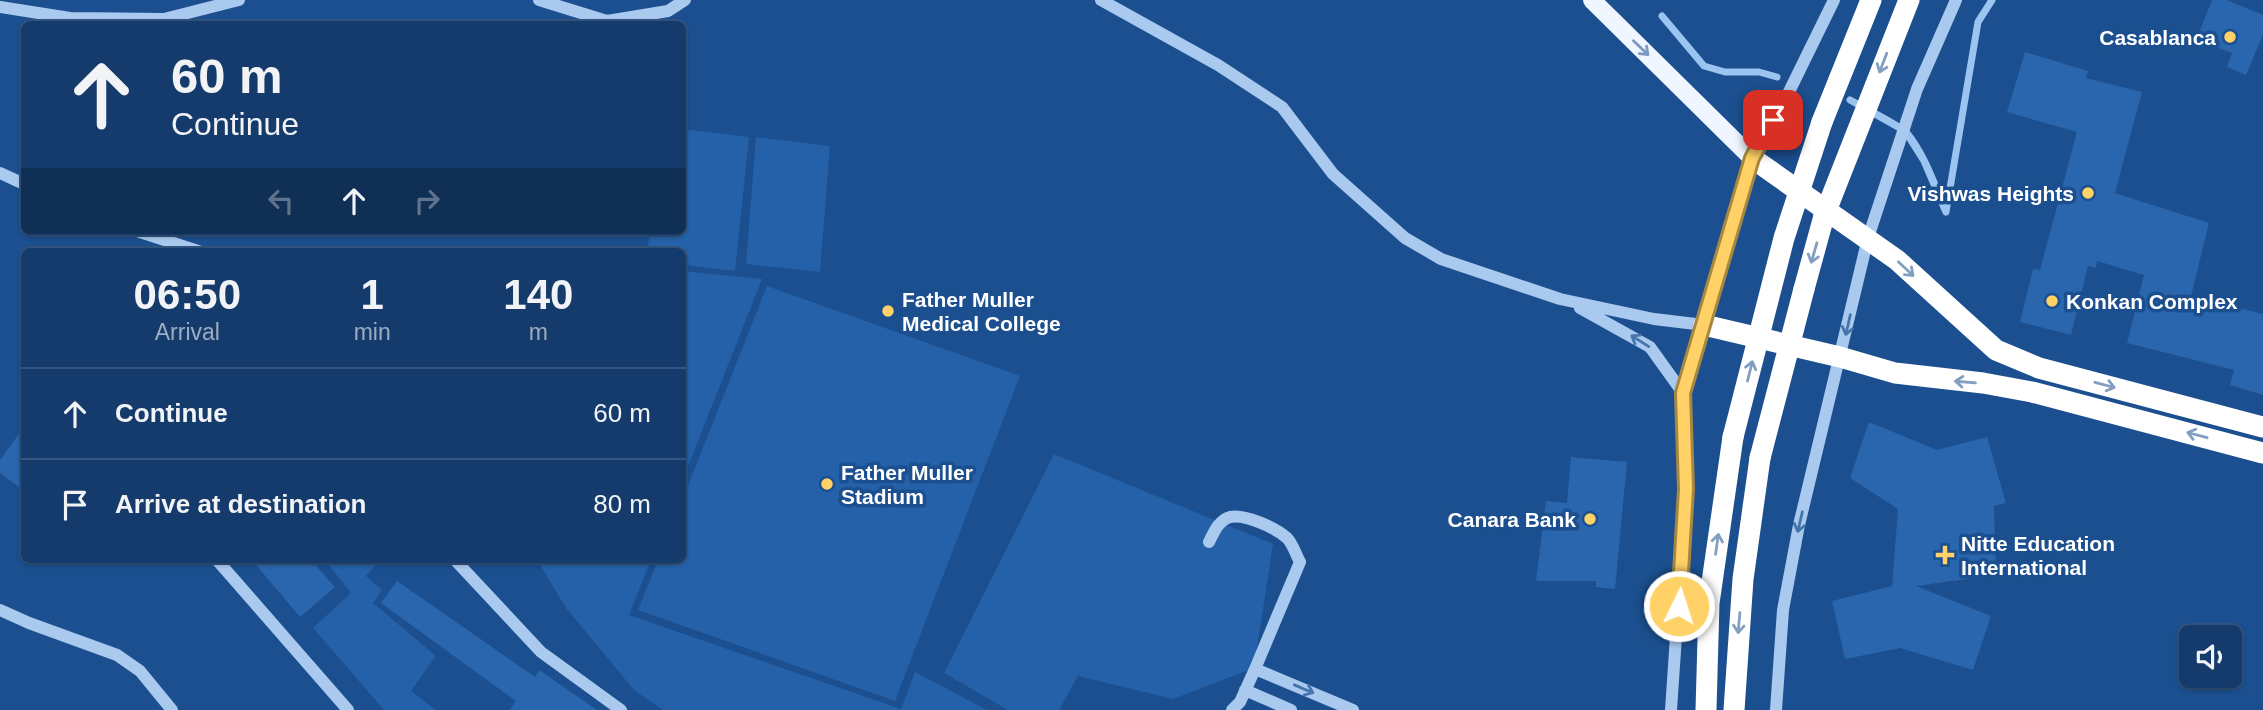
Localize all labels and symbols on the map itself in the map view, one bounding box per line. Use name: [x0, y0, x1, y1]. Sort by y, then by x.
place label: Casablanca: [2099, 26, 2216, 49]
marker: Casablanca: [2222, 29, 2238, 45]
one-way arrow: [1632, 39, 1649, 56]
one-way arrow: [1876, 52, 1889, 74]
pin: [1743, 90, 1803, 150]
place label: Vishwas Heights: [1907, 182, 2074, 205]
marker: Vishwas Heights: [2080, 185, 2096, 201]
one-way arrow: [1806, 241, 1819, 263]
one-way arrow: [1897, 261, 1915, 277]
place label: Father Muller Medical College: [902, 288, 1061, 335]
place label: Konkan Complex: [2066, 290, 2238, 313]
marker: Konkan Complex: [2044, 293, 2060, 309]
marker: Father Muller Medical College: [880, 303, 896, 319]
one-way arrow: [1840, 313, 1854, 336]
one-way arrow: [1631, 334, 1651, 348]
one-way arrow: [1744, 360, 1757, 383]
one-way arrow: [1954, 375, 1977, 388]
one-way arrow: [2093, 379, 2116, 392]
one-way arrow: [2186, 428, 2208, 441]
place label: Father Muller Stadium: [841, 461, 973, 508]
marker: Father Muller Stadium: [819, 476, 835, 492]
place label: Canara Bank: [1448, 508, 1576, 531]
one-way arrow: [1793, 510, 1806, 533]
marker: Canara Bank: [1582, 511, 1598, 527]
place label: Nitte Education International: [1961, 532, 2115, 579]
one-way arrow: [1711, 533, 1724, 556]
marker: Nitte Education International: [1935, 545, 1955, 565]
position arrow: [1642, 569, 1716, 643]
one-way arrow: [1732, 611, 1745, 633]
one-way arrow: [1293, 684, 1314, 697]

